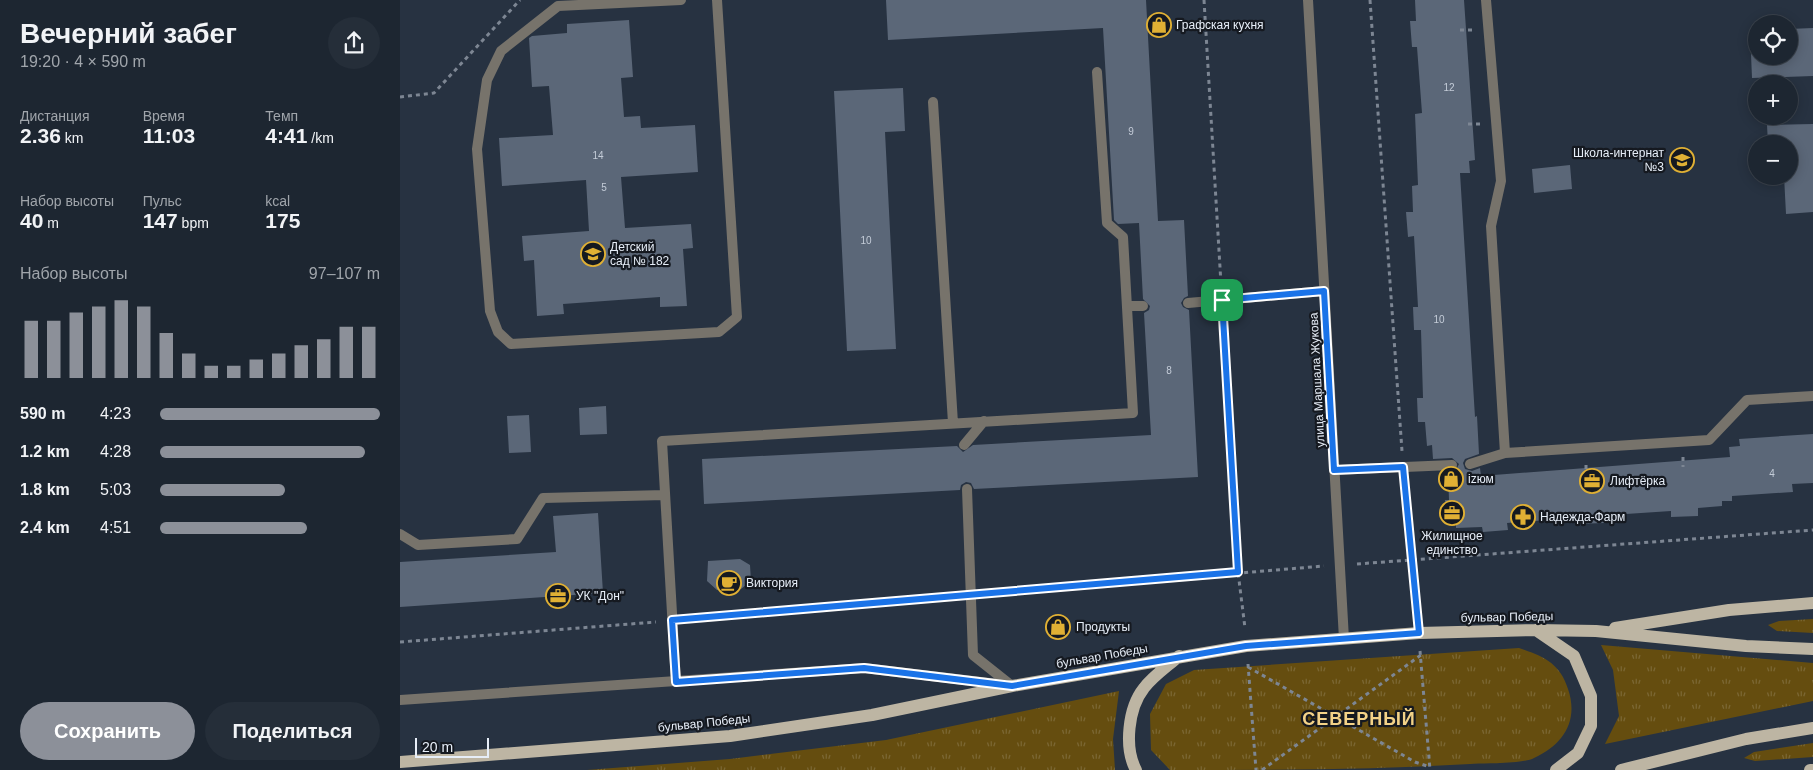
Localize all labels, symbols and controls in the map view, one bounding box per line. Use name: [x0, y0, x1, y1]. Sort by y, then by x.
shop icon: Графская кухня: [1146, 12, 1172, 38]
map controls: [1748, 15, 1798, 185]
button: locate: [1748, 15, 1798, 65]
button: share: [328, 17, 380, 69]
text: Вечерний забег: [20, 18, 237, 49]
place label: Графская кухня: [1176, 18, 1264, 32]
text: 19:20 · 4 × 590 m: [20, 53, 146, 70]
button: +: [1748, 75, 1798, 125]
house number: 12: [1443, 82, 1455, 93]
text: Дистанция: [20, 108, 90, 124]
text: Время: [143, 108, 185, 124]
text: Темп: [265, 108, 298, 124]
text: 2.36: [20, 124, 61, 147]
text: 11:03: [143, 124, 195, 147]
text: 4:41: [265, 124, 307, 147]
house number: 9: [1128, 126, 1134, 137]
text: km: [61, 130, 83, 146]
text: /km: [307, 130, 334, 146]
button: −: [1748, 135, 1798, 185]
place label: Школа-интернат №3: [1573, 146, 1664, 174]
school or university icon: Школа-интернат №3: [1669, 147, 1695, 173]
house number: 14: [592, 150, 604, 161]
house number: 5: [601, 182, 607, 193]
text: Набор высоты: [20, 193, 114, 209]
text: Пульс: [143, 193, 182, 209]
text: kcal: [265, 193, 290, 209]
text: 40: [20, 209, 43, 232]
text: 147: [143, 209, 178, 232]
text: 175: [265, 209, 300, 232]
text: m: [43, 215, 59, 231]
text: bpm: [178, 215, 209, 231]
house number: 10: [860, 235, 872, 246]
place label: Детский сад № 182: [610, 240, 670, 268]
school or university icon: Детский сад № 182: [580, 241, 606, 267]
text: Набор высоты: [20, 265, 127, 282]
text: 97–107 m: [309, 265, 380, 282]
pin: [1201, 279, 1243, 321]
icon: arrive: [1208, 286, 1236, 314]
street label: улица Маршала Жукова: [1306, 312, 1328, 448]
house number: 10: [1433, 314, 1445, 325]
house number: 8: [1166, 365, 1172, 376]
text: 590 m: [20, 405, 65, 422]
text: 4:23: [100, 405, 131, 422]
text: 1.2 km: [20, 443, 70, 460]
text: 4:28: [100, 443, 131, 460]
shop icon: izюм: [1438, 466, 1464, 492]
office icon: Лифтёрка: [1579, 468, 1605, 494]
house number: 4: [1769, 468, 1775, 479]
place label: izюм: [1468, 472, 1494, 486]
place label: Лифтёрка: [1610, 474, 1666, 488]
text: 1.8 km: [20, 481, 70, 498]
text: 5:03: [100, 481, 131, 498]
office icon: Жилищное единство: [1439, 500, 1465, 526]
pharmacy icon: Надежда-Фарм: [1510, 504, 1536, 530]
place label: Надежда-Фарм: [1540, 510, 1625, 524]
text: 2.4 km: [20, 519, 70, 536]
text: 4:51: [100, 519, 131, 536]
place label: Жилищное единство: [1421, 529, 1483, 557]
cafe icon: Виктория: [716, 570, 742, 596]
place label: Виктория: [746, 576, 798, 590]
office icon: УК "Дон": [545, 583, 571, 609]
place label: УК "Дон": [576, 589, 624, 603]
street label: бульвар Победы: [1461, 609, 1553, 625]
shop icon: Продукты: [1045, 614, 1071, 640]
place label: Продукты: [1076, 620, 1130, 634]
street label: бульвар Победы: [1055, 641, 1149, 671]
button: Сохранить: [20, 702, 195, 760]
button: Поделиться: [205, 702, 380, 760]
district label: СЕВЕРНЫЙ: [1302, 708, 1416, 729]
street label: бульвар Победы: [657, 711, 751, 735]
scale bar: [415, 735, 489, 758]
text: 20 m: [422, 739, 453, 755]

